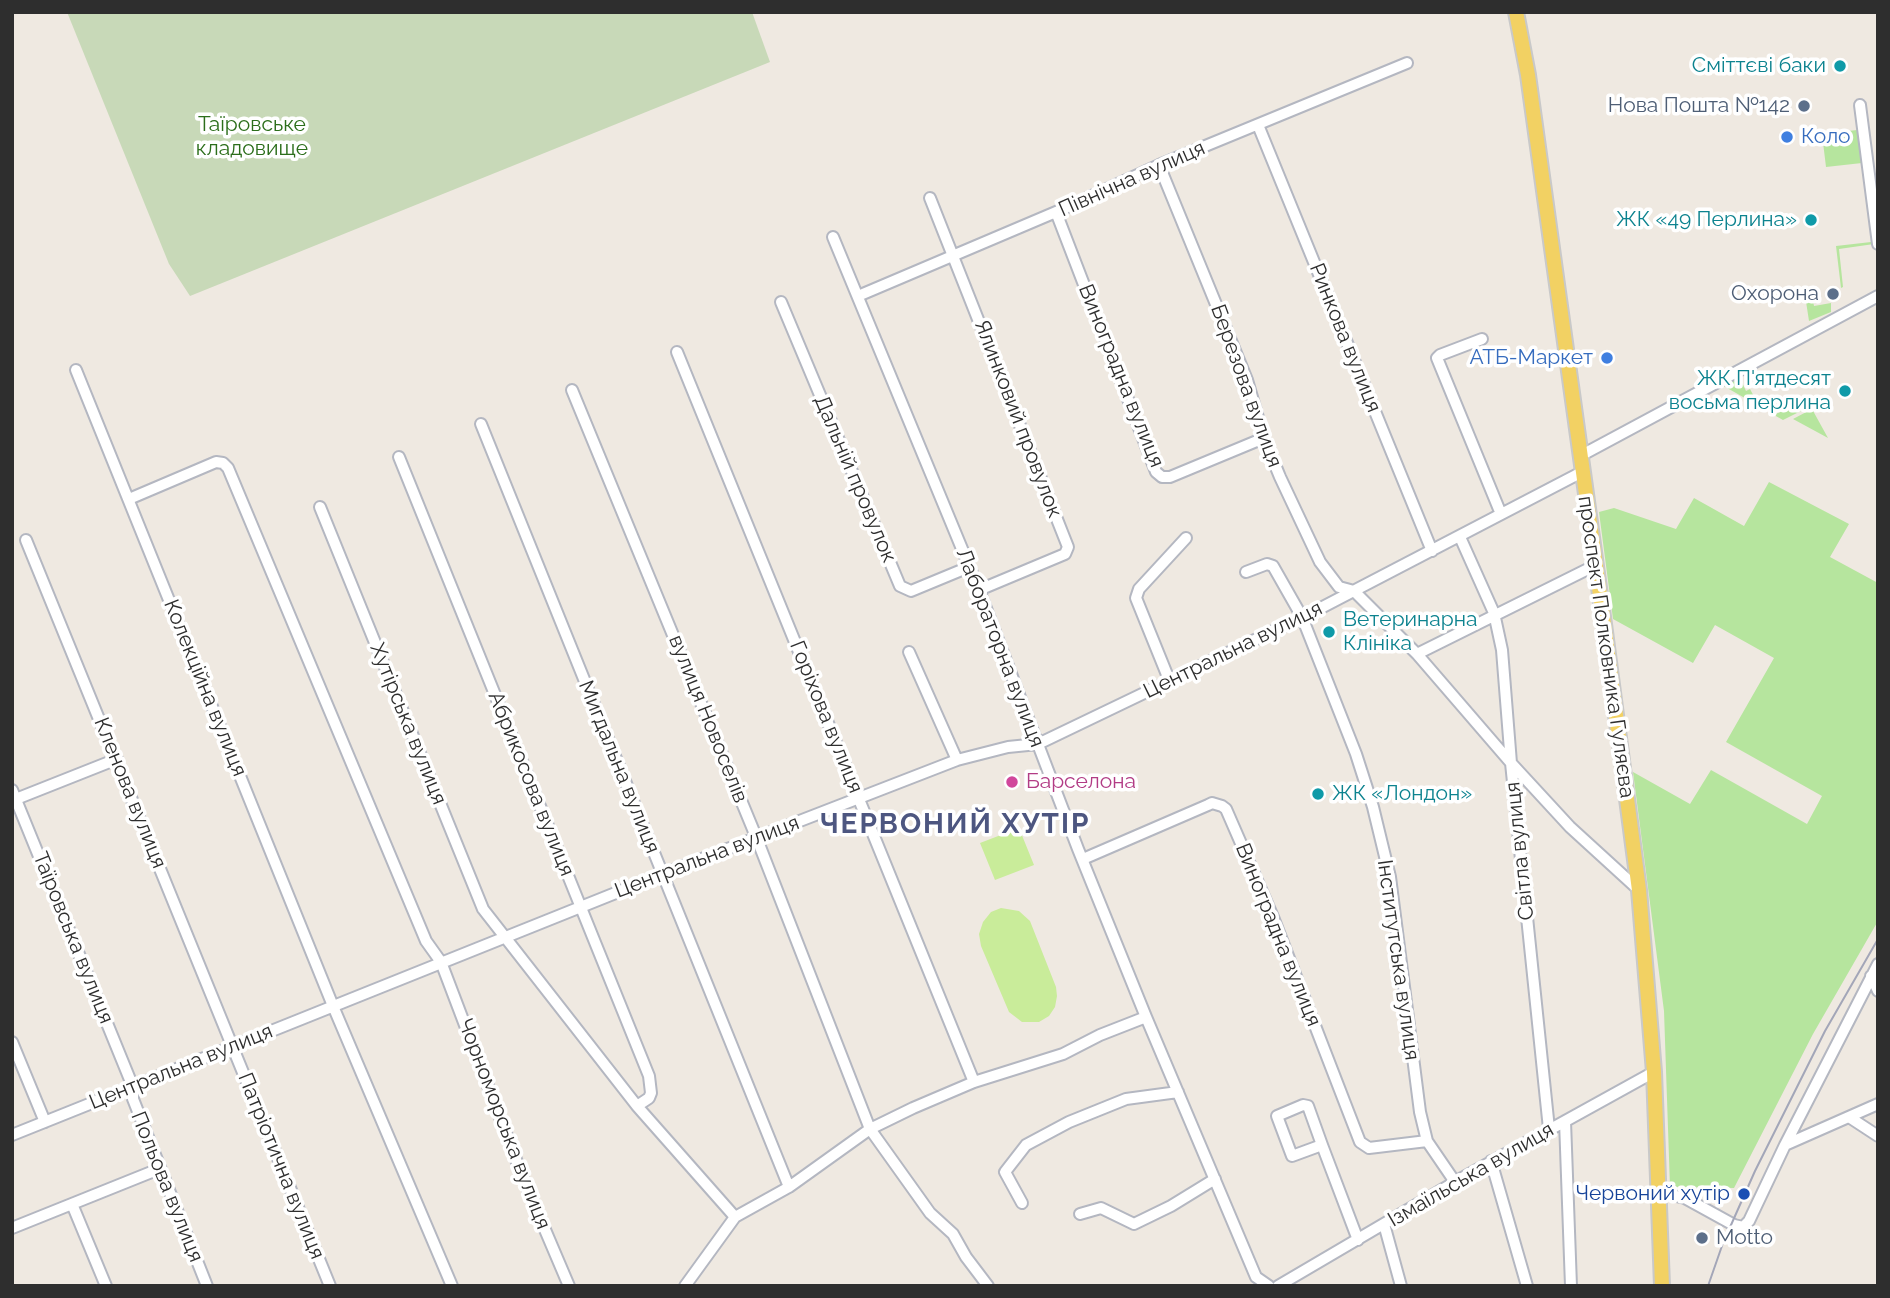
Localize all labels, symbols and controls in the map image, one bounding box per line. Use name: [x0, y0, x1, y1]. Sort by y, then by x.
place label: Сміттєві баки: [1692, 53, 1826, 79]
marker: Сміттєві баки: [1832, 58, 1848, 74]
place label: Нова Пошта №142: [1608, 93, 1790, 119]
marker: Нова Пошта №142: [1796, 98, 1812, 114]
park label: Таїровське кладовище: [196, 112, 308, 162]
place label: Коло: [1801, 124, 1851, 150]
marker: Коло: [1779, 129, 1795, 145]
street label: Північна вулиця: [1055, 135, 1209, 223]
place label: ЖК «49 Перлина»: [1616, 207, 1797, 233]
marker: ЖК «49 Перлина»: [1803, 212, 1819, 228]
street label: Ринкова вулиця: [1304, 260, 1386, 416]
street label: Виноградна вулиця: [1073, 281, 1169, 471]
place label: Охорона: [1731, 281, 1819, 307]
marker: Охорона: [1825, 286, 1841, 302]
street label: Березова вулиця: [1205, 301, 1287, 471]
street label: Ялинковий провулок: [969, 317, 1067, 521]
place label: АТБ-Маркет: [1469, 345, 1593, 371]
marker: АТБ-Маркет: [1599, 350, 1615, 366]
place label: ЖК П'ятдесят восьма перлина: [1669, 366, 1831, 416]
marker: ЖК П'ятдесят восьма перлина: [1837, 383, 1853, 399]
street label: Дальній провулок: [808, 392, 902, 566]
street label: проспект Полковника Гуляєва: [1572, 494, 1640, 800]
street label: Лабораторна вулиця: [950, 545, 1050, 751]
street label: Колекційна вулиця: [158, 596, 252, 780]
street label: Центральна вулиця: [1140, 596, 1326, 704]
place label: Ветеринарна Клініка: [1343, 607, 1477, 657]
marker: Ветеринарна Клініка: [1321, 624, 1337, 640]
street label: вулиця Новоселів: [663, 632, 753, 806]
street label: Горіхова вулиця: [784, 637, 868, 797]
street label: Хутірська вулиця: [364, 640, 452, 808]
street label: Мигдальна вулиця: [573, 677, 665, 857]
street label: Абрикосова вулиця: [482, 688, 580, 880]
street label: Кленова вулиця: [88, 714, 172, 872]
place label: Барселона: [1026, 769, 1136, 795]
marker: Барселона: [1004, 774, 1020, 790]
place label: ЖК «Лондон»: [1332, 781, 1472, 807]
street label: Світла вулиця: [1500, 781, 1540, 921]
marker: ЖК «Лондон»: [1310, 786, 1326, 802]
district label: ЧЕРВОНИЙ ХУТІР: [821, 808, 1089, 842]
street label: Центральна вулиця: [611, 810, 803, 904]
street label: Виноградна вулиця: [1230, 840, 1326, 1030]
street label: Таїровська вулиця: [27, 849, 119, 1027]
street label: Інститутська вулиця: [1371, 858, 1425, 1062]
street label: Чорноморська вулиця: [452, 1015, 556, 1233]
street label: Центральна вулиця: [86, 1019, 276, 1115]
street label: Патріотична вулиця: [232, 1069, 330, 1263]
street label: Польова вулиця: [125, 1108, 209, 1266]
street label: Ізмаїльська вулиця: [1384, 1117, 1558, 1233]
place label: Червоний хутір: [1575, 1181, 1730, 1207]
marker: Червоний хутір: [1736, 1186, 1752, 1202]
place label: Motto: [1716, 1225, 1773, 1251]
marker: Motto: [1694, 1230, 1710, 1246]

